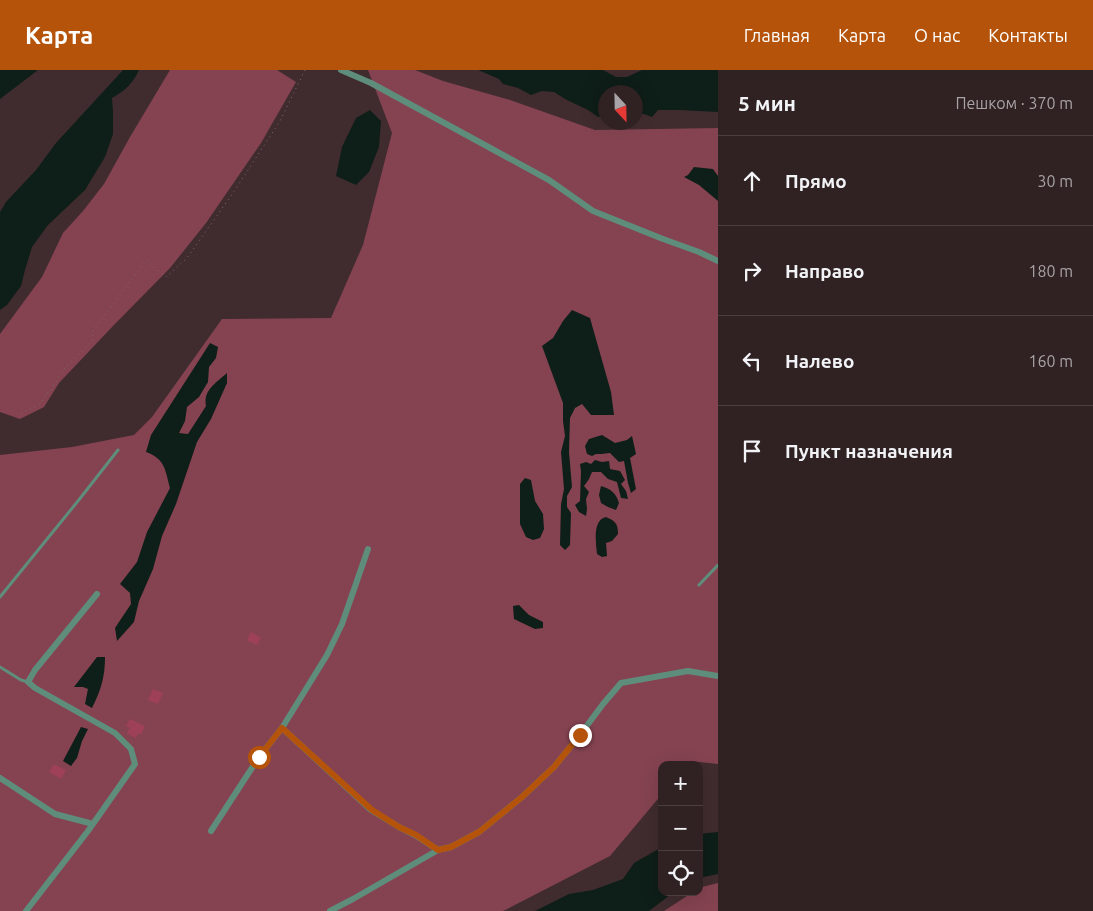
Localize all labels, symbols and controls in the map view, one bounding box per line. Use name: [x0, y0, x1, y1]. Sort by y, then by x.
text: Карта: [25, 22, 93, 49]
text: Главная: [744, 25, 810, 45]
text: Карта: [838, 25, 886, 45]
text: О нас: [914, 25, 960, 45]
text: Контакты: [988, 25, 1068, 45]
north arrow: [598, 85, 643, 130]
text: 5 мин: [738, 91, 796, 115]
text: Пешком · 370 m: [955, 94, 1073, 112]
icon: ahead: [738, 167, 766, 195]
text: Прямо: [785, 170, 847, 192]
text: 30 m: [1037, 172, 1073, 190]
icon: right: [738, 257, 766, 285]
text: Направо: [785, 260, 865, 282]
text: 180 m: [1028, 262, 1073, 280]
icon: left: [738, 347, 766, 375]
text: Налево: [785, 350, 854, 372]
text: 160 m: [1028, 352, 1073, 370]
icon: arrive: [738, 437, 766, 465]
text: Пункт назначения: [785, 440, 953, 462]
route end: [569, 724, 592, 747]
route start: [248, 746, 271, 769]
map controls: [658, 761, 703, 896]
button: +: [658, 761, 703, 806]
button: −: [658, 806, 703, 851]
button: locate: [658, 851, 703, 896]

